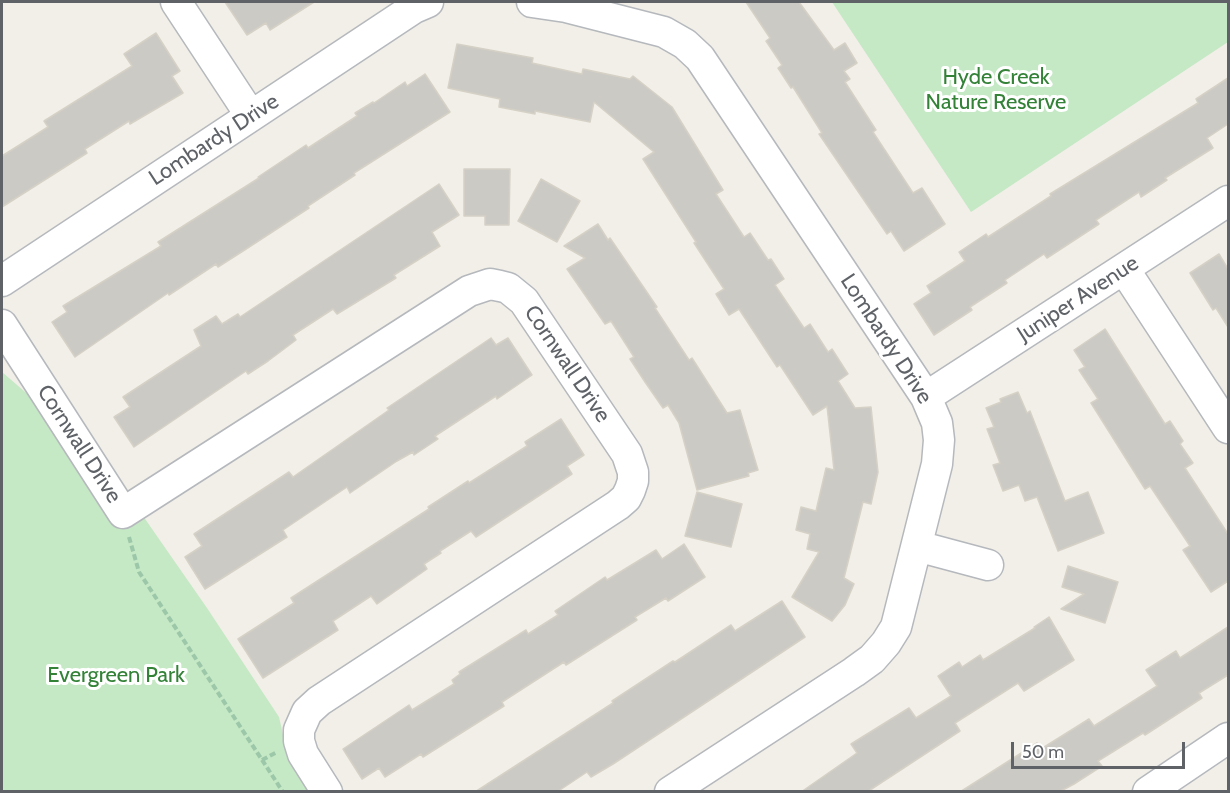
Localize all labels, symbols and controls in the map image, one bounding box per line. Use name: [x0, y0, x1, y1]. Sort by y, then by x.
park label: Hyde Creek Nature Reserve: [926, 65, 1066, 116]
street label: Lombardy Drive: [144, 88, 284, 192]
street label: Juniper Avenue: [1013, 250, 1143, 348]
street label: Lombardy Drive: [834, 269, 938, 409]
street label: Cornwall Drive: [518, 300, 616, 428]
street label: Cornwall Drive: [31, 380, 127, 508]
park label: Evergreen Park: [47, 663, 185, 689]
scale bar: [1014, 730, 1188, 768]
text: 50 m: [1022, 741, 1064, 763]

